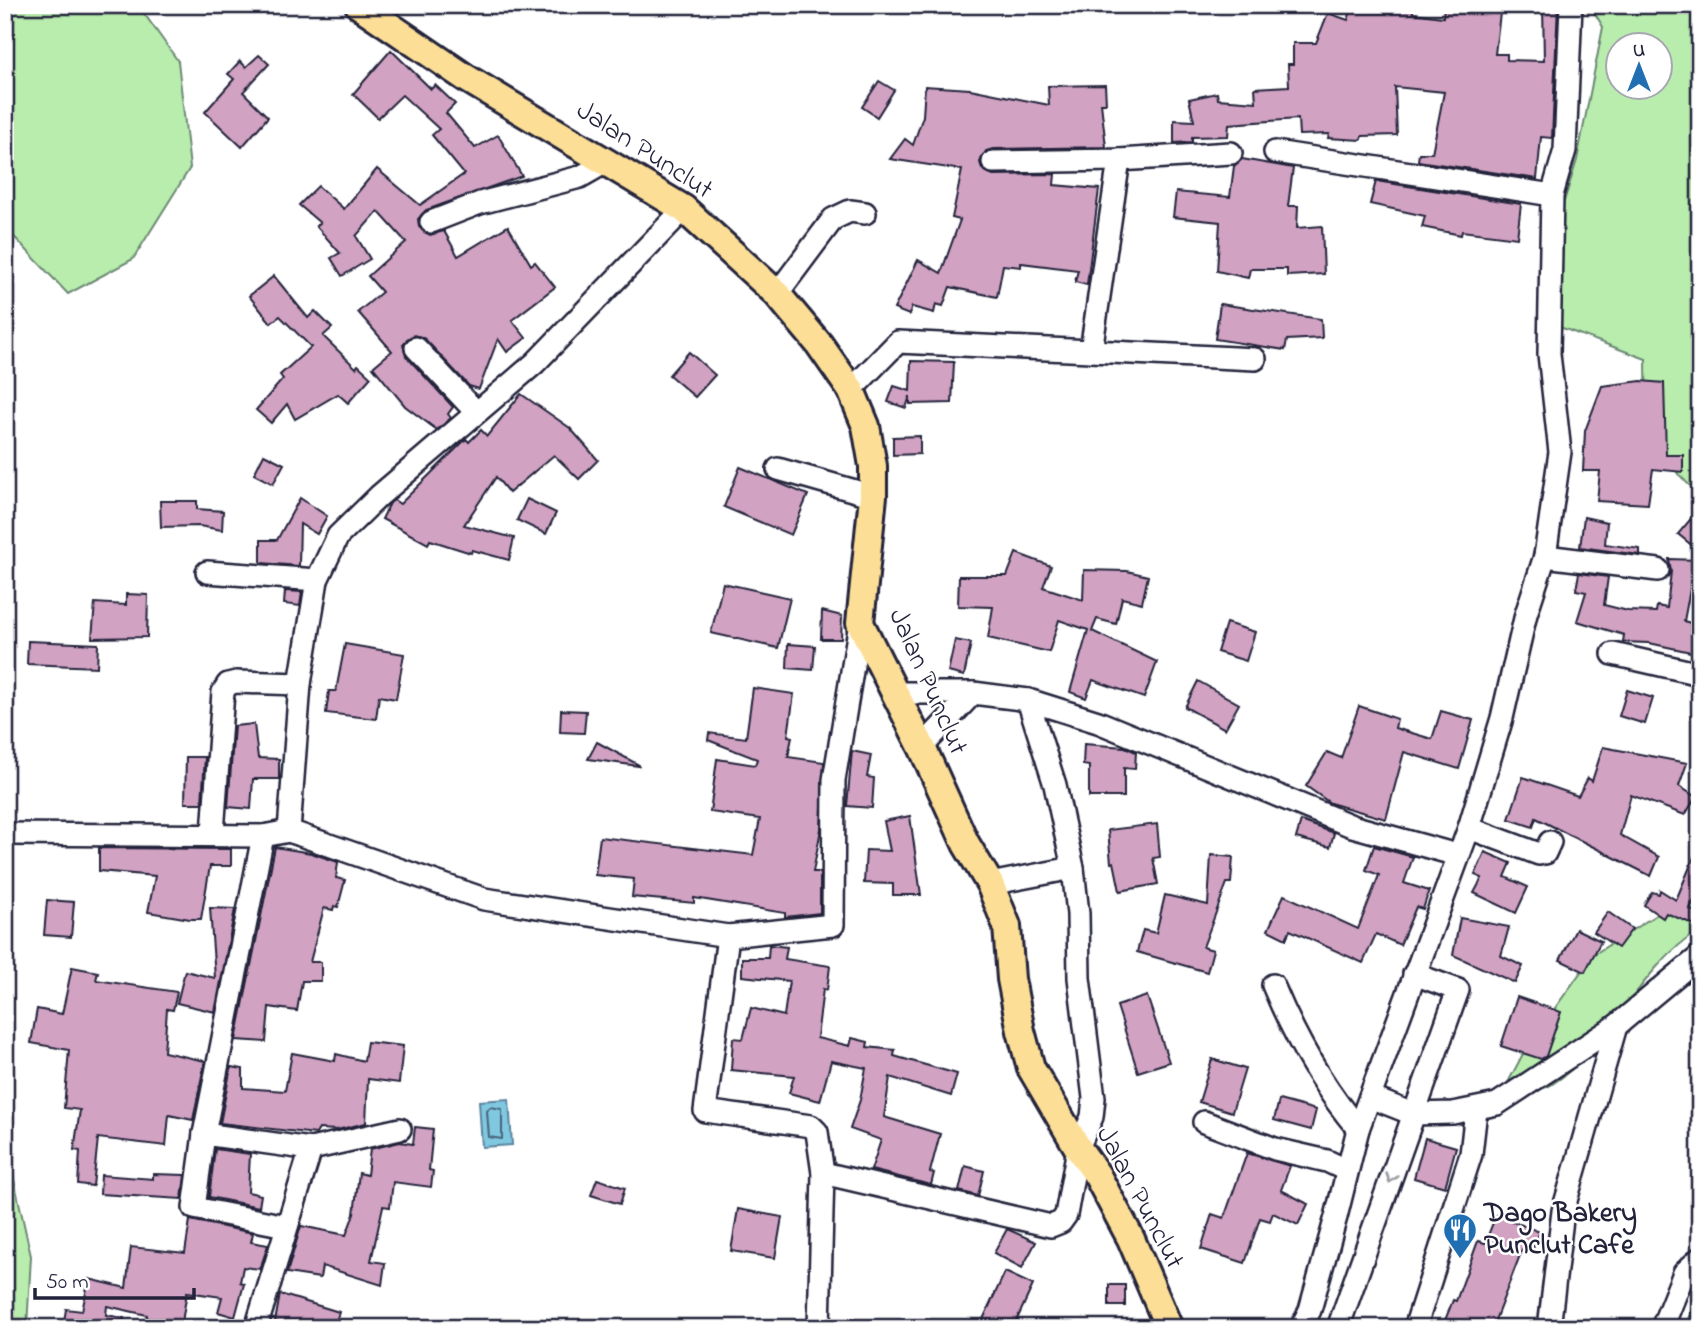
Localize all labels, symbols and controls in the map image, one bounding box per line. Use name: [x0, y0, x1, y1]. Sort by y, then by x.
north arrow: [1604, 32, 1674, 102]
text: U: [1633, 38, 1645, 65]
street label: Jalan Punclut: [567, 91, 721, 211]
street label: Jalan Punclut: [877, 602, 977, 762]
street label: Jalan Punclut: [1084, 1119, 1194, 1277]
one-way arrow: [1385, 1171, 1399, 1183]
place label: Dago Bakery Punclut Cafe: [1482, 1194, 1637, 1267]
restaurant icon: Dago Bakery Punclut Cafe: [1441, 1211, 1479, 1260]
scale bar: [35, 1256, 194, 1300]
text: 50 m: [46, 1268, 89, 1298]

